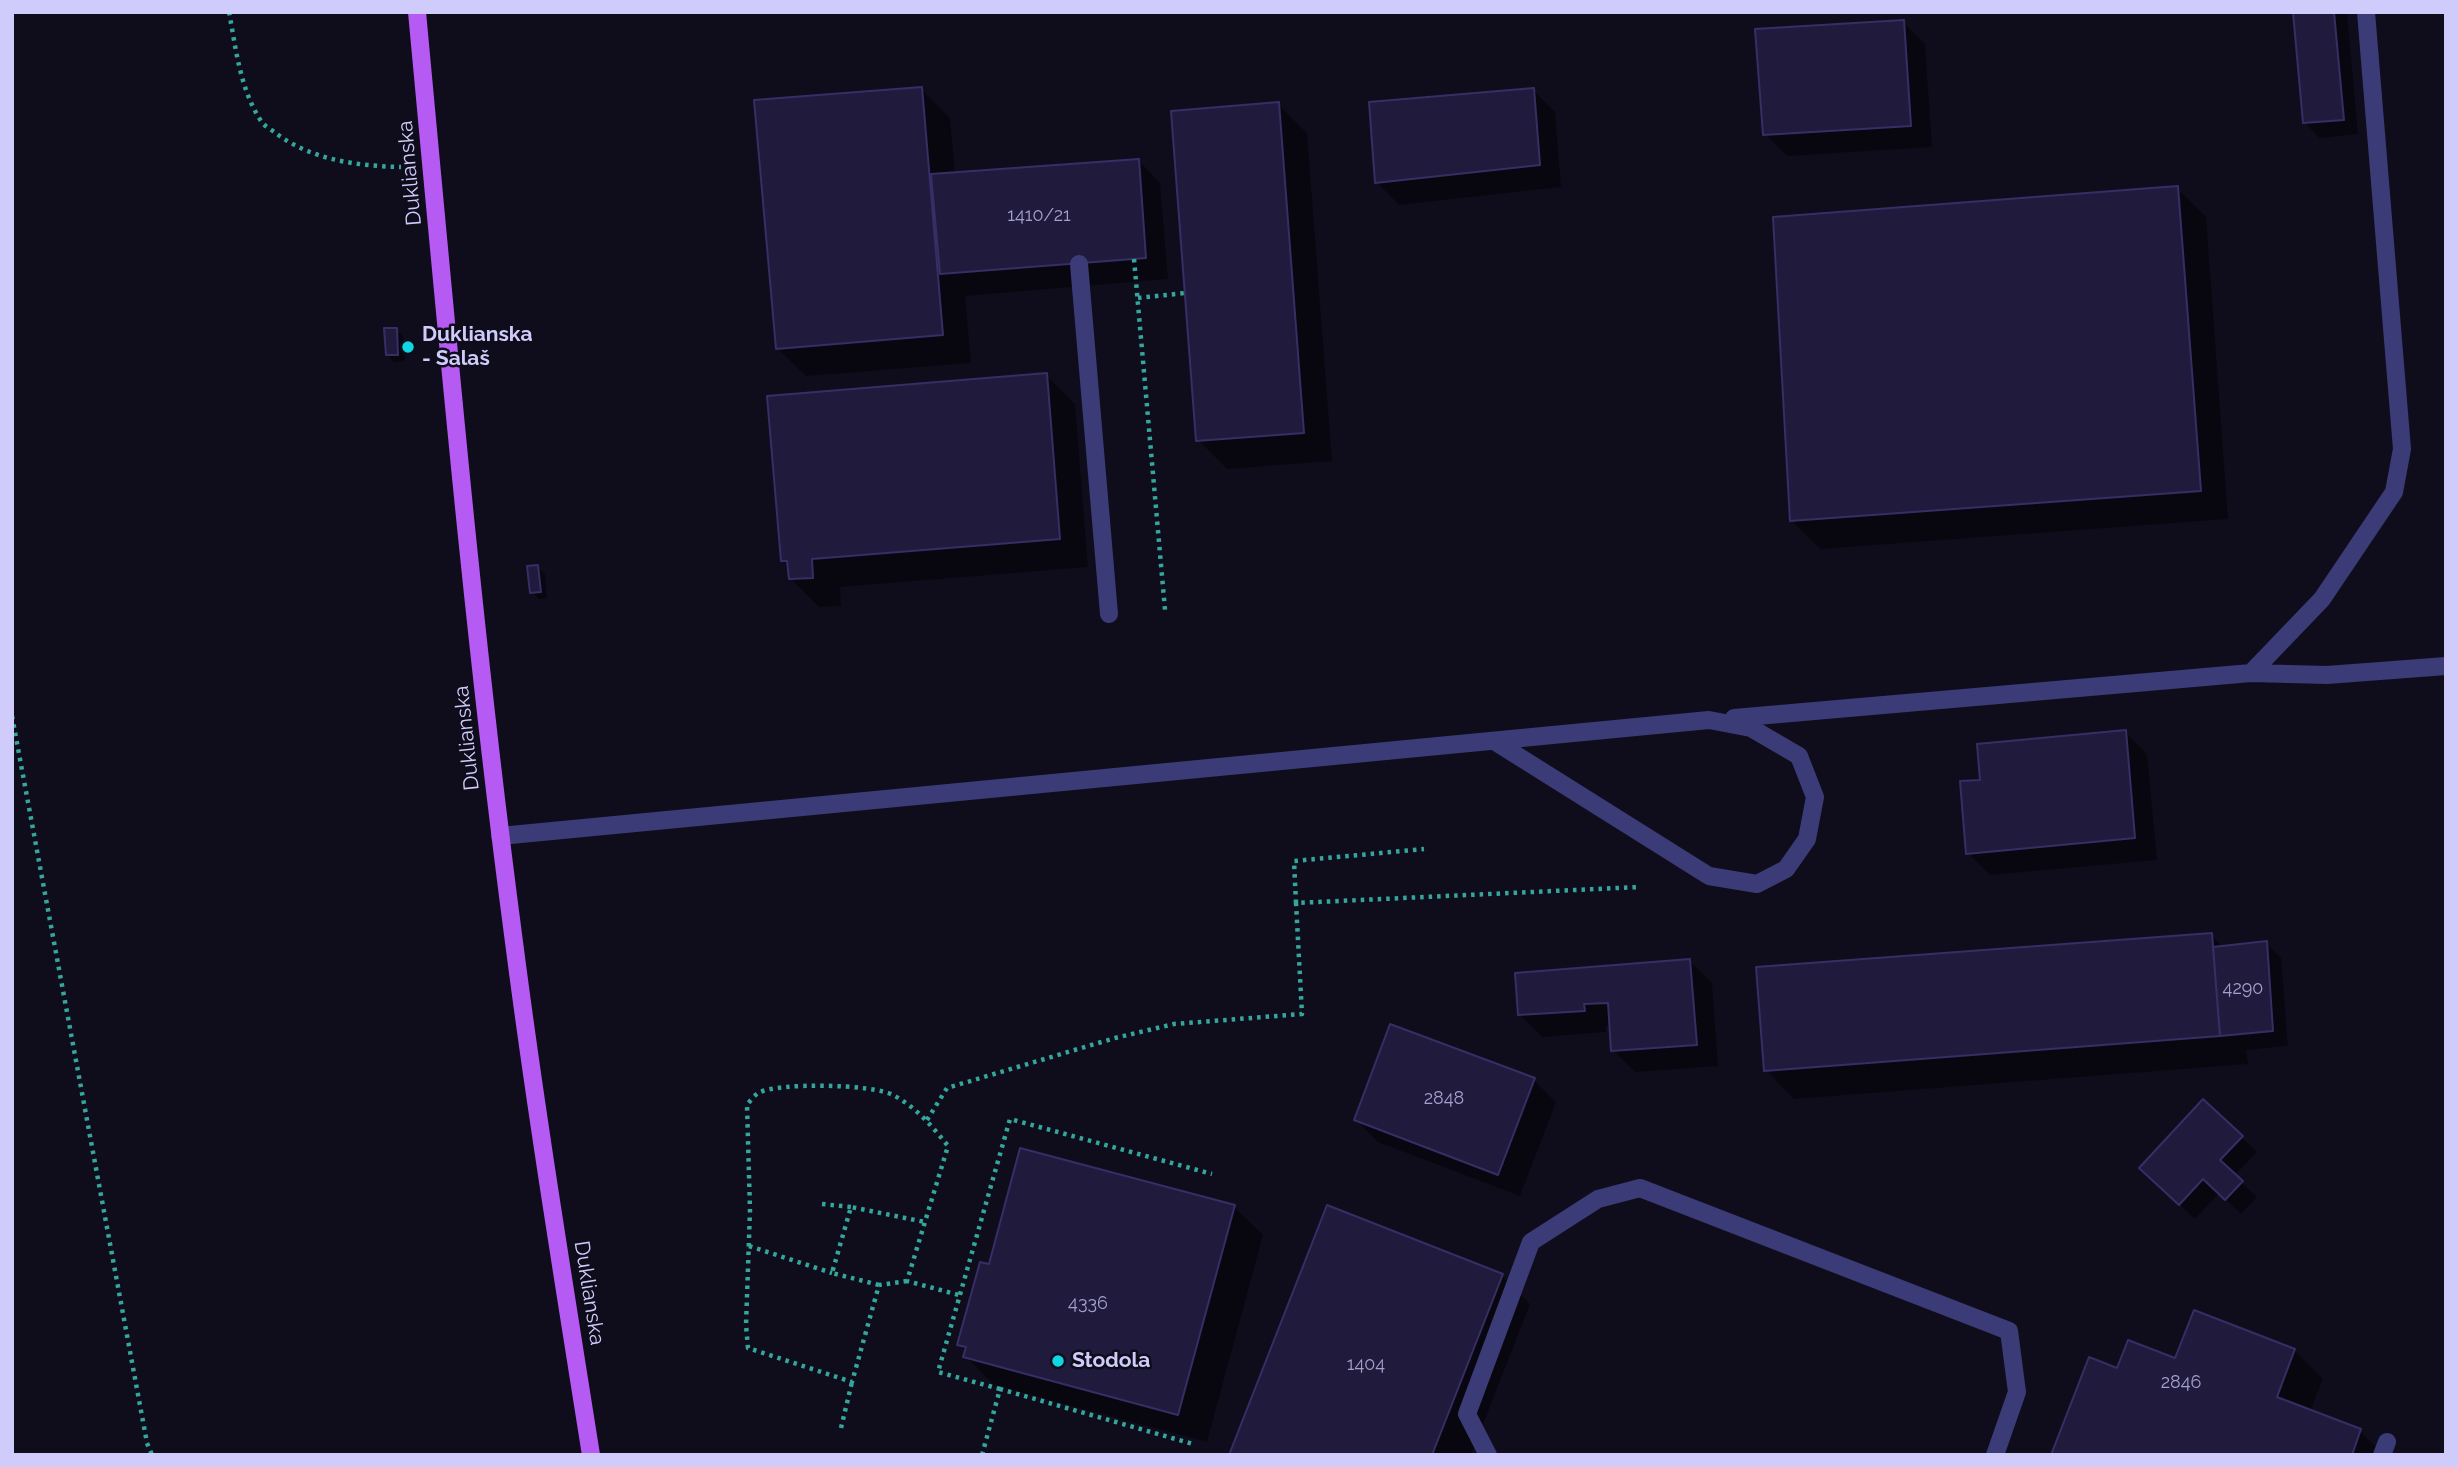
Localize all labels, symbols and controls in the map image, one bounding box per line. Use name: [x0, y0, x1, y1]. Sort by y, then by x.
street label: Duklianska: [393, 119, 427, 227]
house number: 1410/21: [1007, 205, 1071, 227]
place label: Duklianska - Salaš: [422, 322, 533, 372]
marker: Duklianska - Salaš: [400, 339, 416, 355]
street label: Duklianska: [449, 684, 485, 792]
house number: 4290: [2223, 978, 2263, 1000]
house number: 2848: [1424, 1088, 1464, 1110]
street label: Duklianska: [568, 1239, 610, 1347]
house number: 4336: [1068, 1293, 1108, 1315]
place label: Stodola: [1072, 1348, 1150, 1374]
marker: Stodola: [1050, 1353, 1066, 1369]
house number: 1404: [1347, 1354, 1385, 1376]
house number: 2846: [2161, 1372, 2201, 1394]

